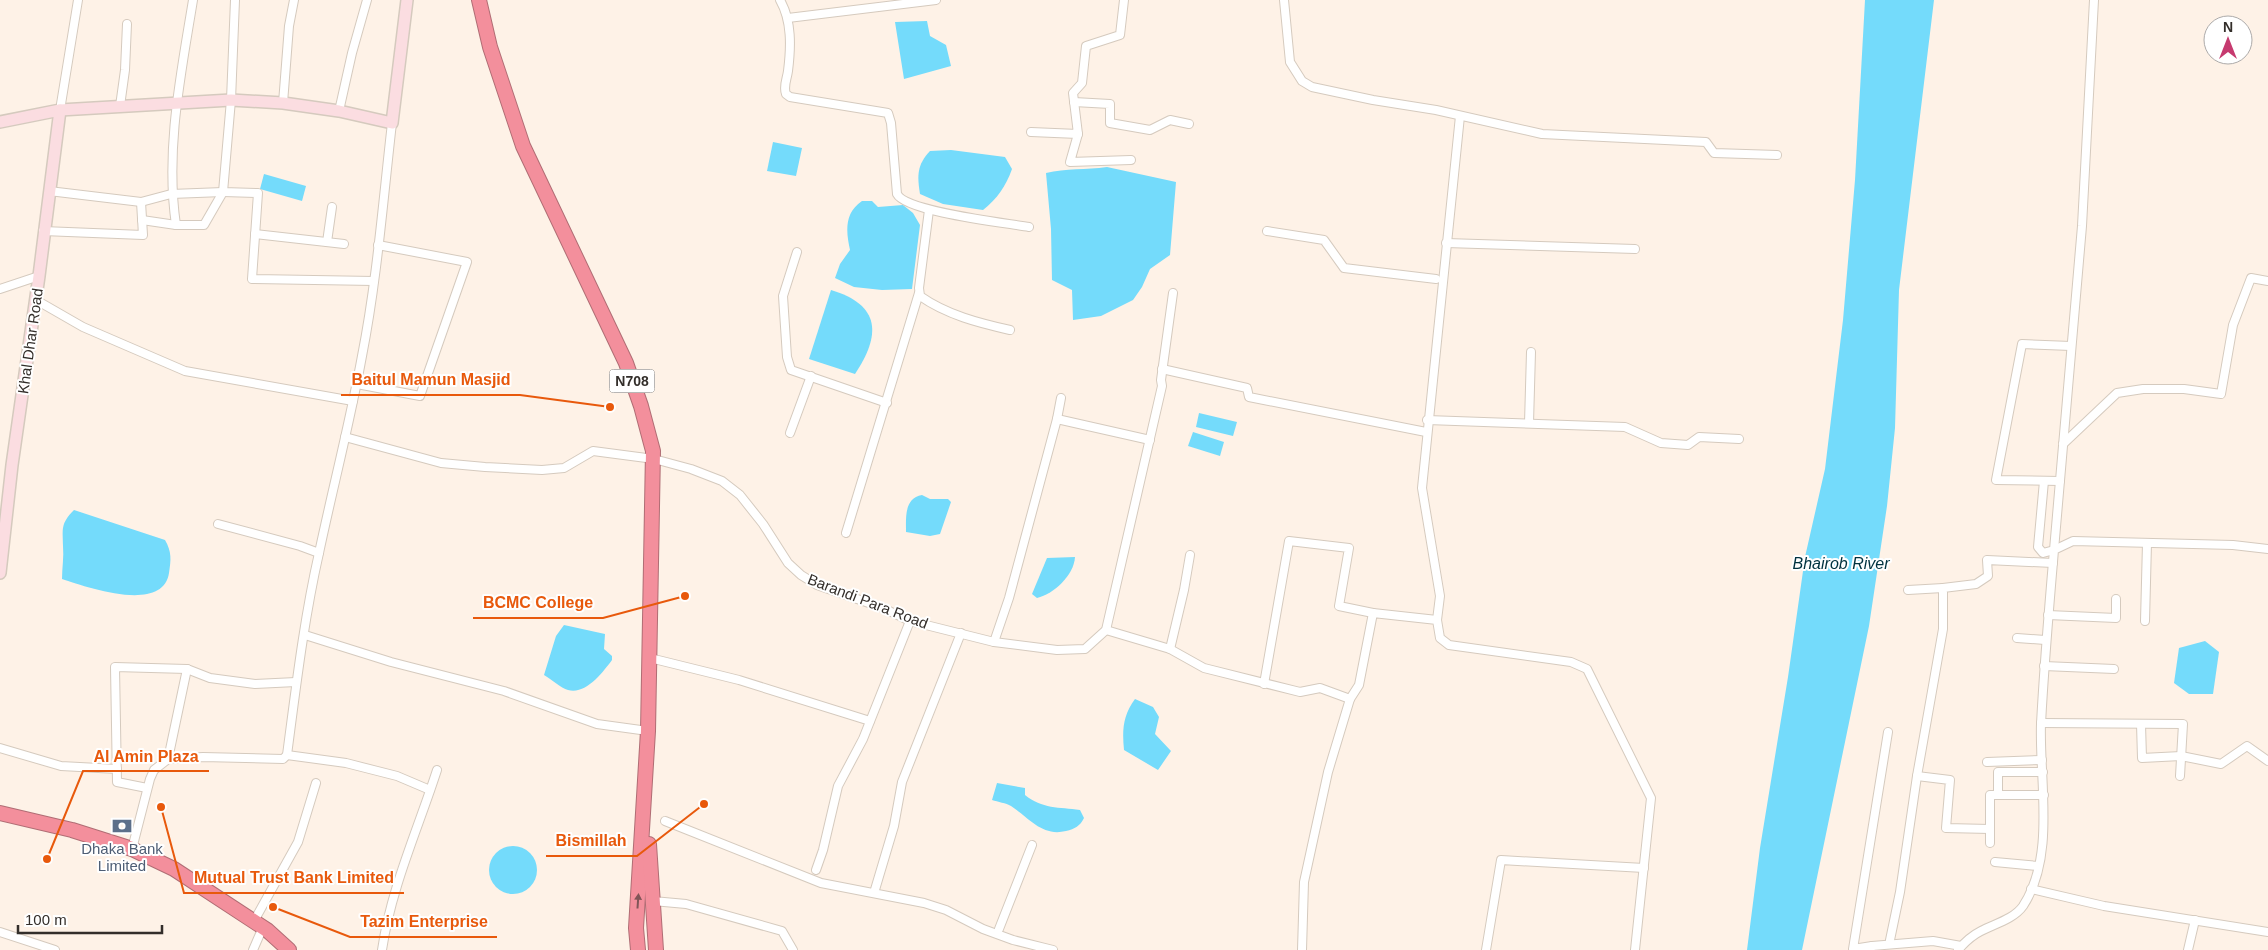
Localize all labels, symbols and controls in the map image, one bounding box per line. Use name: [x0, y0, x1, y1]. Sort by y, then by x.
north arrow: [2203, 15, 2253, 65]
text: N: [2223, 19, 2233, 35]
street label: Khal Dhar Road: [14, 287, 46, 395]
callout: Baitul Mamun Masjid: [341, 364, 520, 395]
road number: N708: [610, 370, 654, 392]
text: Baitul Mamun Masjid: [351, 371, 511, 388]
water label: Bhairob River: [1793, 555, 1890, 572]
street label: Barandi Para Road: [805, 570, 931, 632]
callout: BCMC College: [473, 587, 603, 618]
text: BCMC College: [483, 594, 593, 611]
callout: Al Amin Plaza: [83, 740, 209, 771]
text: Al Amin Plaza: [93, 748, 199, 765]
bank icon: Dhaka Bank Limited: [111, 815, 133, 837]
callout: Bismillah: [546, 825, 637, 856]
text: Bismillah: [555, 832, 627, 849]
place label: Dhaka Bank Limited: [81, 840, 163, 874]
callout: Mutual Trust Bank Limited: [184, 862, 404, 893]
text: Mutual Trust Bank Limited: [194, 869, 394, 886]
one-way arrow: [634, 893, 642, 909]
scale bar: [18, 902, 161, 934]
callout: Tazim Enterprise: [350, 906, 497, 937]
text: 100 m: [25, 911, 67, 928]
text: Tazim Enterprise: [360, 913, 488, 930]

